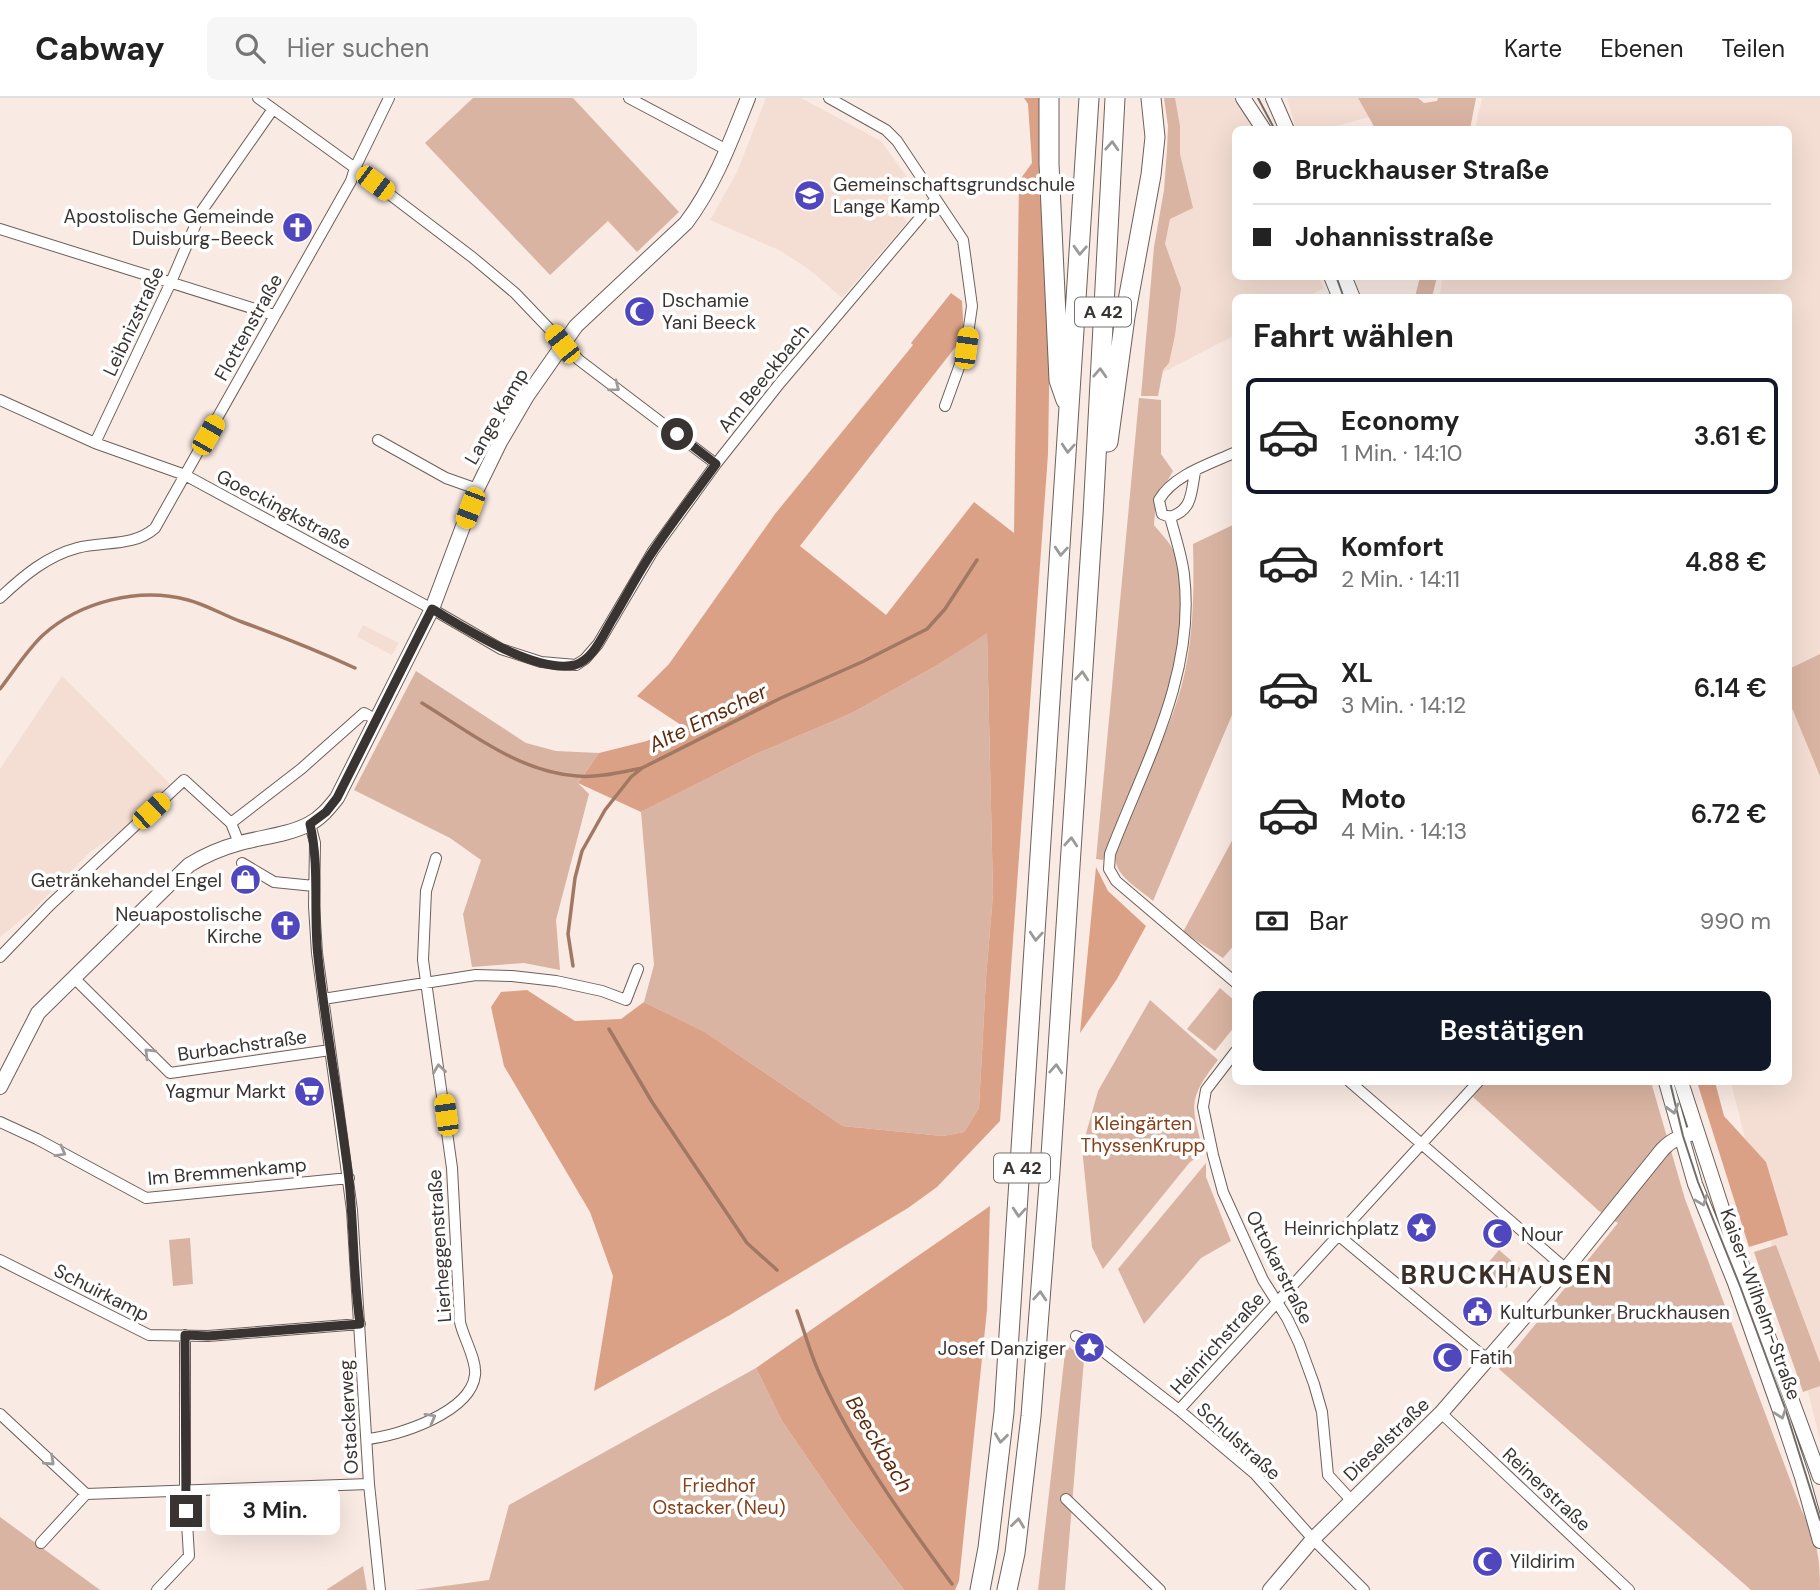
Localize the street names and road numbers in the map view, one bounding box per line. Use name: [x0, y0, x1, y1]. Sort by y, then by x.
street label: Leibnizstraße: [97, 262, 170, 380]
street label: Flottenstraße: [209, 269, 288, 385]
road number: A 42: [1075, 298, 1131, 327]
street label: Am Beeckbach: [712, 319, 815, 438]
street label: Lange Kamp: [459, 364, 534, 469]
street label: Goeckingkstraße: [212, 463, 355, 555]
street label: Burbachstraße: [176, 1024, 308, 1067]
street label: Im Bremmenkamp: [146, 1152, 308, 1191]
road number: A 42: [994, 1154, 1050, 1182]
street label: Lierheggenstraße: [422, 1168, 457, 1323]
street label: Kaiser-Wilhelm-Straße: [1714, 1205, 1807, 1403]
street label: Ottokarstraße: [1240, 1206, 1319, 1328]
street label: Schuirkamp: [50, 1258, 154, 1327]
street label: Heinrichstraße: [1165, 1287, 1270, 1400]
street label: Ostackerweg: [333, 1359, 364, 1475]
street label: Dieselstraße: [1338, 1392, 1435, 1487]
street label: Schulstraße: [1191, 1397, 1286, 1486]
street label: Reinerstraße: [1497, 1442, 1596, 1537]

